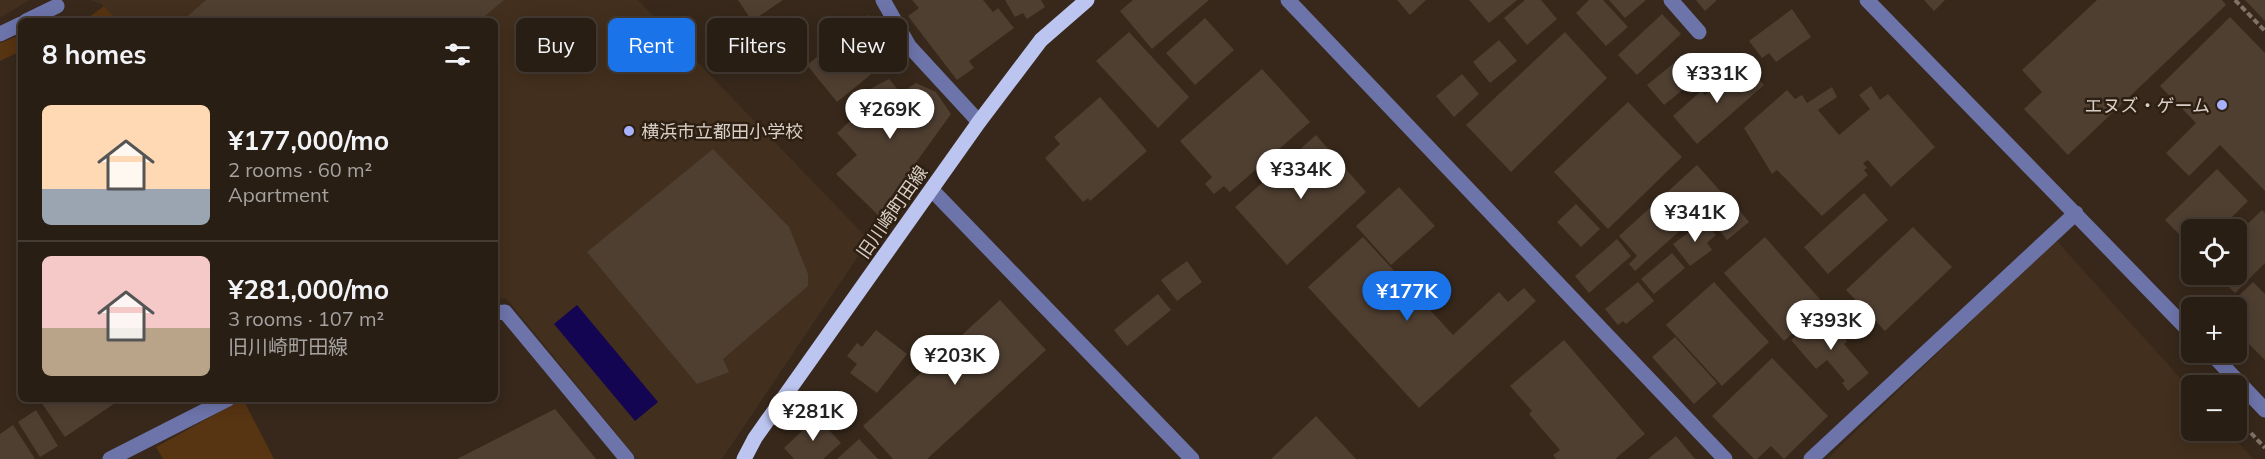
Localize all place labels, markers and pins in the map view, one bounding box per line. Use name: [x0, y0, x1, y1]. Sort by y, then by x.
pin: ¥331K: [1675, 53, 1759, 104]
pin: ¥269K: [848, 89, 932, 140]
place label: エヌズ・ゲーム: [2085, 94, 2210, 117]
marker: エヌズ・ゲーム: [2215, 98, 2229, 112]
place label: 横浜市立都田小学校: [641, 120, 803, 143]
marker: 横浜市立都田小学校: [622, 124, 636, 138]
pin: ¥334K: [1259, 149, 1343, 200]
pin: ¥341K: [1653, 192, 1737, 243]
pin: ¥177K: [1365, 271, 1449, 322]
pin: ¥393K: [1789, 300, 1873, 351]
pin: ¥203K: [913, 335, 997, 386]
pin: ¥281K: [771, 391, 855, 442]

